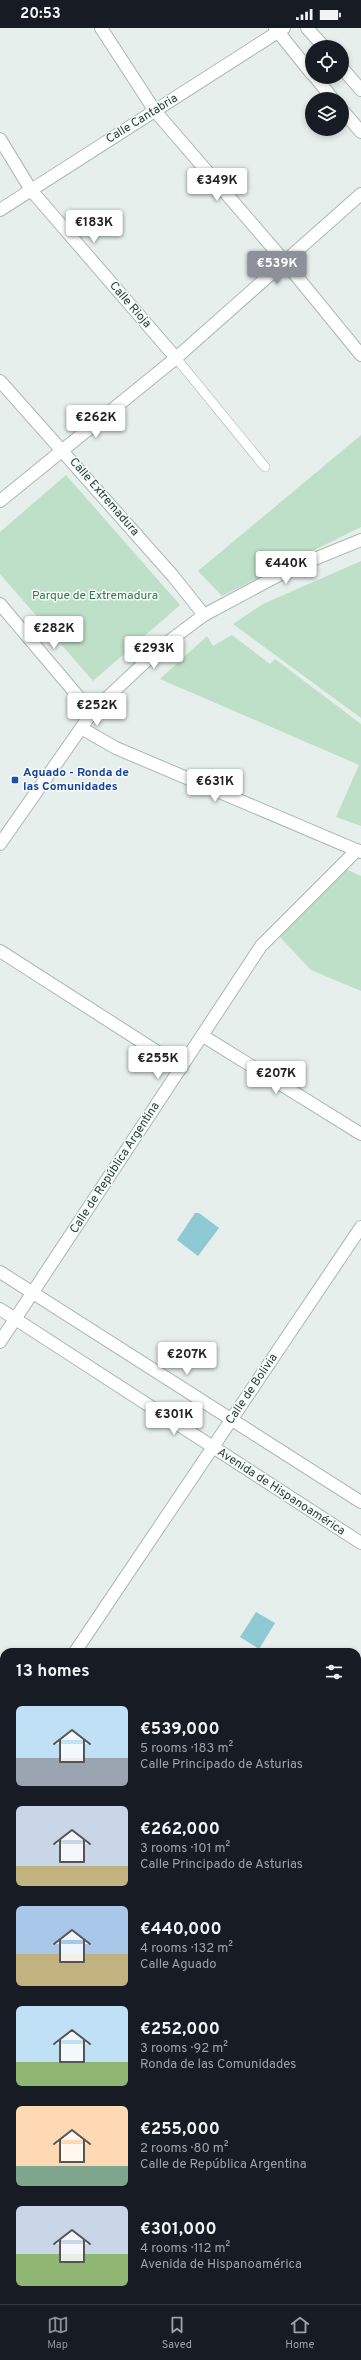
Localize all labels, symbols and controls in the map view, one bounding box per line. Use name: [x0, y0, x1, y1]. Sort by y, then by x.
text: 20:53: [20, 5, 61, 24]
map controls: [305, 40, 349, 136]
button: locate: [305, 40, 349, 84]
street label: Calle Cantabria: [103, 91, 181, 147]
button: layers: [305, 92, 349, 136]
pin: €349K: [189, 168, 245, 202]
text: €349K: [196, 173, 238, 189]
pin: €183K: [66, 210, 122, 244]
text: €183K: [75, 215, 113, 231]
pin: €539K: [249, 251, 305, 285]
text: €539K: [256, 256, 298, 272]
street label: Calle Rioja: [105, 278, 155, 332]
pin: €262K: [68, 405, 124, 439]
text: €262K: [75, 410, 117, 426]
street label: Calle Extremadura: [66, 454, 142, 540]
pin: €440K: [258, 551, 314, 585]
text: €440K: [265, 556, 307, 572]
park label: Parque de Extremadura: [32, 588, 158, 604]
pin: €282K: [26, 616, 82, 650]
text: €282K: [33, 621, 75, 637]
pin: €293K: [126, 636, 182, 670]
text: €293K: [133, 641, 175, 657]
pin: €252K: [69, 693, 125, 727]
text: €252K: [76, 698, 118, 714]
place label: Aguado - Ronda de las Comunidades: [23, 765, 129, 795]
pin: €631K: [187, 769, 243, 803]
text: €631K: [196, 774, 234, 790]
marker: Aguado - Ronda de las Comunidades: [10, 775, 20, 785]
pin: €255K: [130, 1046, 186, 1080]
text: €255K: [137, 1051, 179, 1067]
pin: €207K: [248, 1061, 304, 1095]
text: €207K: [256, 1066, 296, 1082]
street label: Calle de República Argentina: [66, 1099, 164, 1237]
pin: €207K: [159, 1342, 215, 1376]
text: €207K: [167, 1347, 207, 1363]
street label: Calle de Bolivia: [222, 1351, 282, 1427]
pin: €301K: [146, 1402, 202, 1436]
text: €301K: [155, 1407, 193, 1423]
street label: Avenida de Hispanoamérica: [214, 1445, 348, 1539]
text: 13 homes: [16, 1661, 90, 1683]
icon: filters: [323, 1661, 345, 1683]
text: €539,000: [140, 1719, 220, 1741]
icon: home: [48, 1722, 96, 1770]
text: 5 rooms · 183 m²: [140, 1741, 233, 1757]
text: Calle Principado de Asturias: [140, 1757, 303, 1773]
text: €262,000: [140, 1819, 220, 1841]
icon: home: [48, 1822, 96, 1870]
text: 3 rooms · 101 m²: [140, 1841, 230, 1857]
text: Calle Principado de Asturias: [140, 1857, 303, 1873]
text: €440,000: [140, 1919, 222, 1941]
icon: home: [48, 1922, 96, 1970]
text: 4 rooms · 132 m²: [140, 1941, 233, 1957]
text: Calle Aguado: [140, 1957, 217, 1973]
text: €252,000: [140, 2019, 220, 2041]
icon: home: [48, 2022, 96, 2070]
text: 3 rooms · 92 m²: [140, 2041, 228, 2057]
text: Ronda de las Comunidades: [140, 2057, 296, 2073]
text: €255,000: [140, 2119, 220, 2141]
icon: home: [48, 2122, 96, 2170]
text: 2 rooms · 80 m²: [140, 2141, 229, 2157]
text: Calle de República Argentina: [140, 2157, 307, 2173]
text: €301,000: [140, 2219, 217, 2241]
icon: home: [48, 2222, 96, 2270]
text: 4 rooms · 112 m²: [140, 2241, 230, 2257]
text: Avenida de Hispanoamérica: [140, 2257, 302, 2273]
tab: Map: [47, 2314, 69, 2352]
tab: Saved: [162, 2314, 192, 2352]
tab: Home: [285, 2314, 314, 2352]

